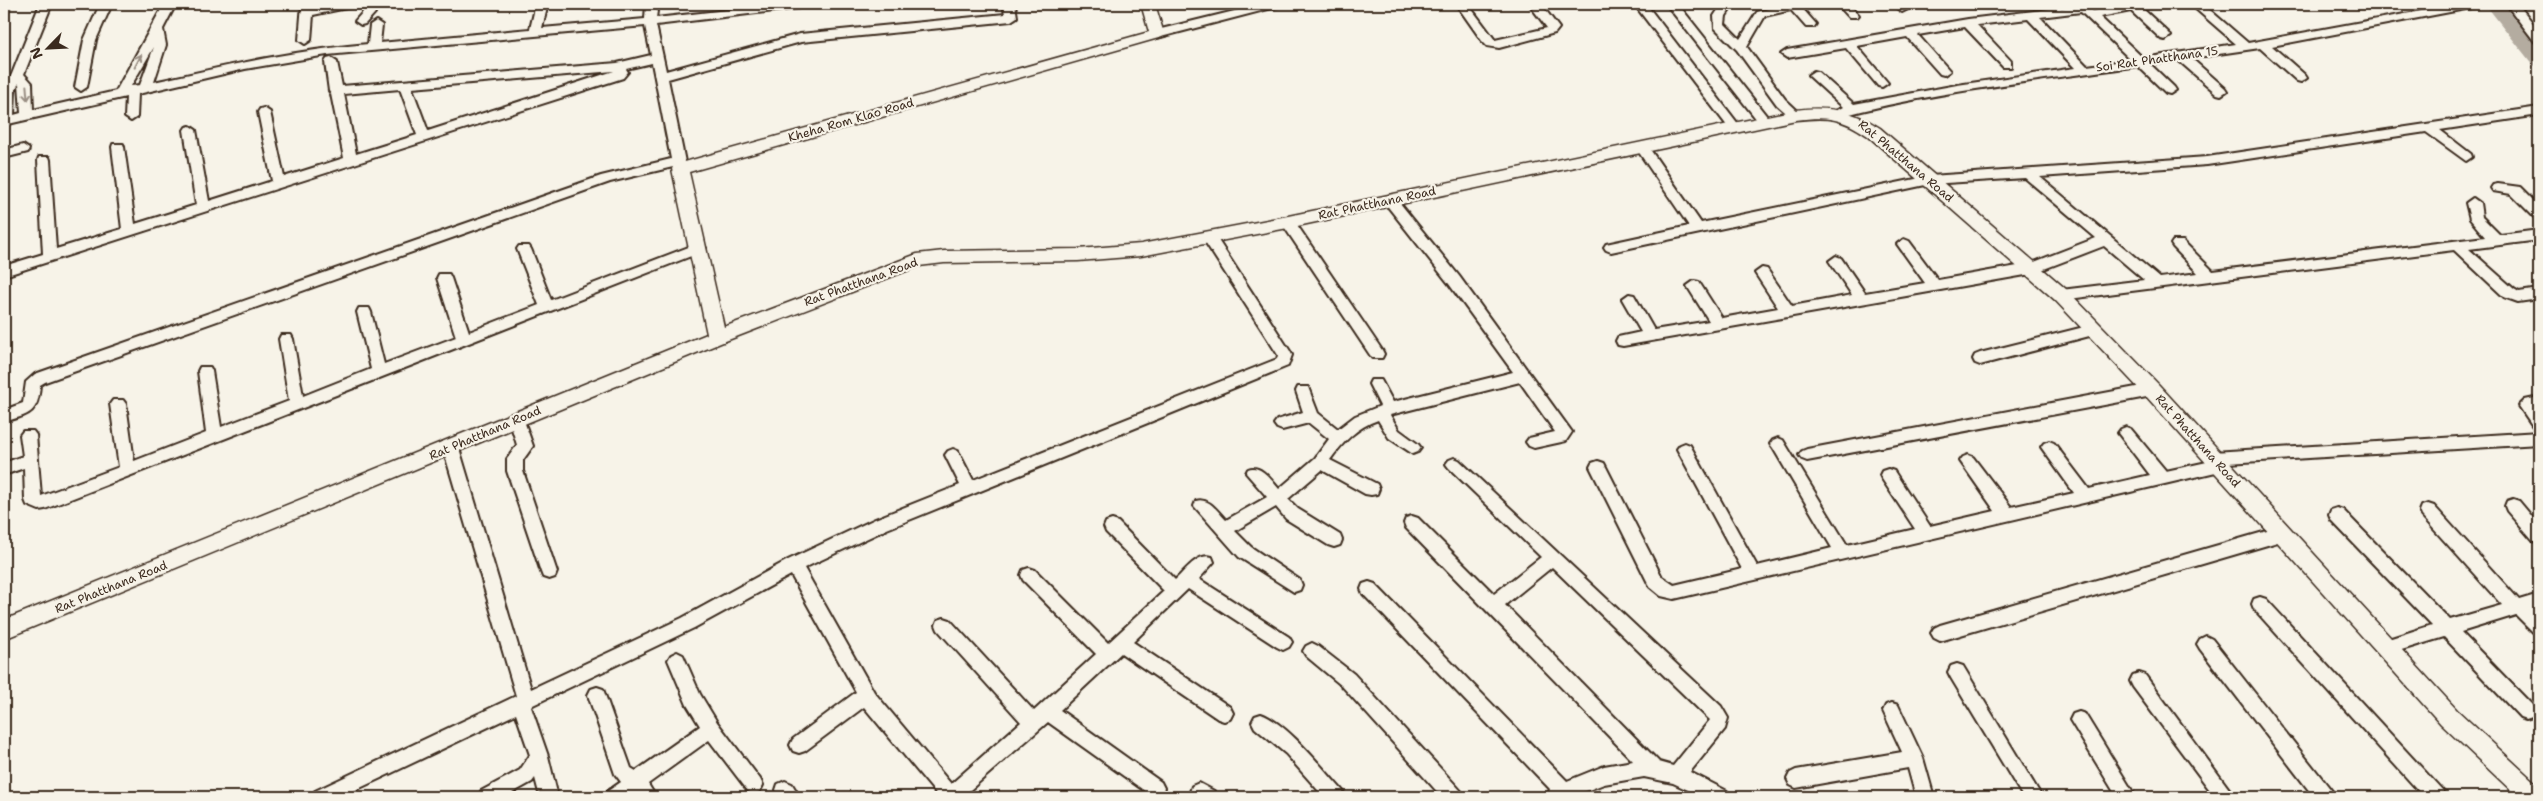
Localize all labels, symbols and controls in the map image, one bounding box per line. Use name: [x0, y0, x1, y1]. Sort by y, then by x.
north arrow: [22, 22, 72, 72]
street label: Soi Rat Phatthana 15: [2095, 43, 2219, 75]
text: N: [26, 45, 47, 62]
one-way arrow: [133, 53, 143, 68]
one-way arrow: [22, 85, 31, 101]
street label: Kheha Rom Klao Road: [786, 94, 916, 146]
street label: Rat Phatthana Road: [1855, 116, 1957, 206]
street label: Rat Phatthana Road: [1317, 183, 1438, 223]
street label: Rat Phatthana Road: [802, 254, 920, 310]
street label: Rat Phatthana Road: [2152, 391, 2244, 491]
street label: Rat Phatthana Road: [427, 402, 544, 464]
street label: Rat Phatthana Road: [52, 557, 170, 617]

